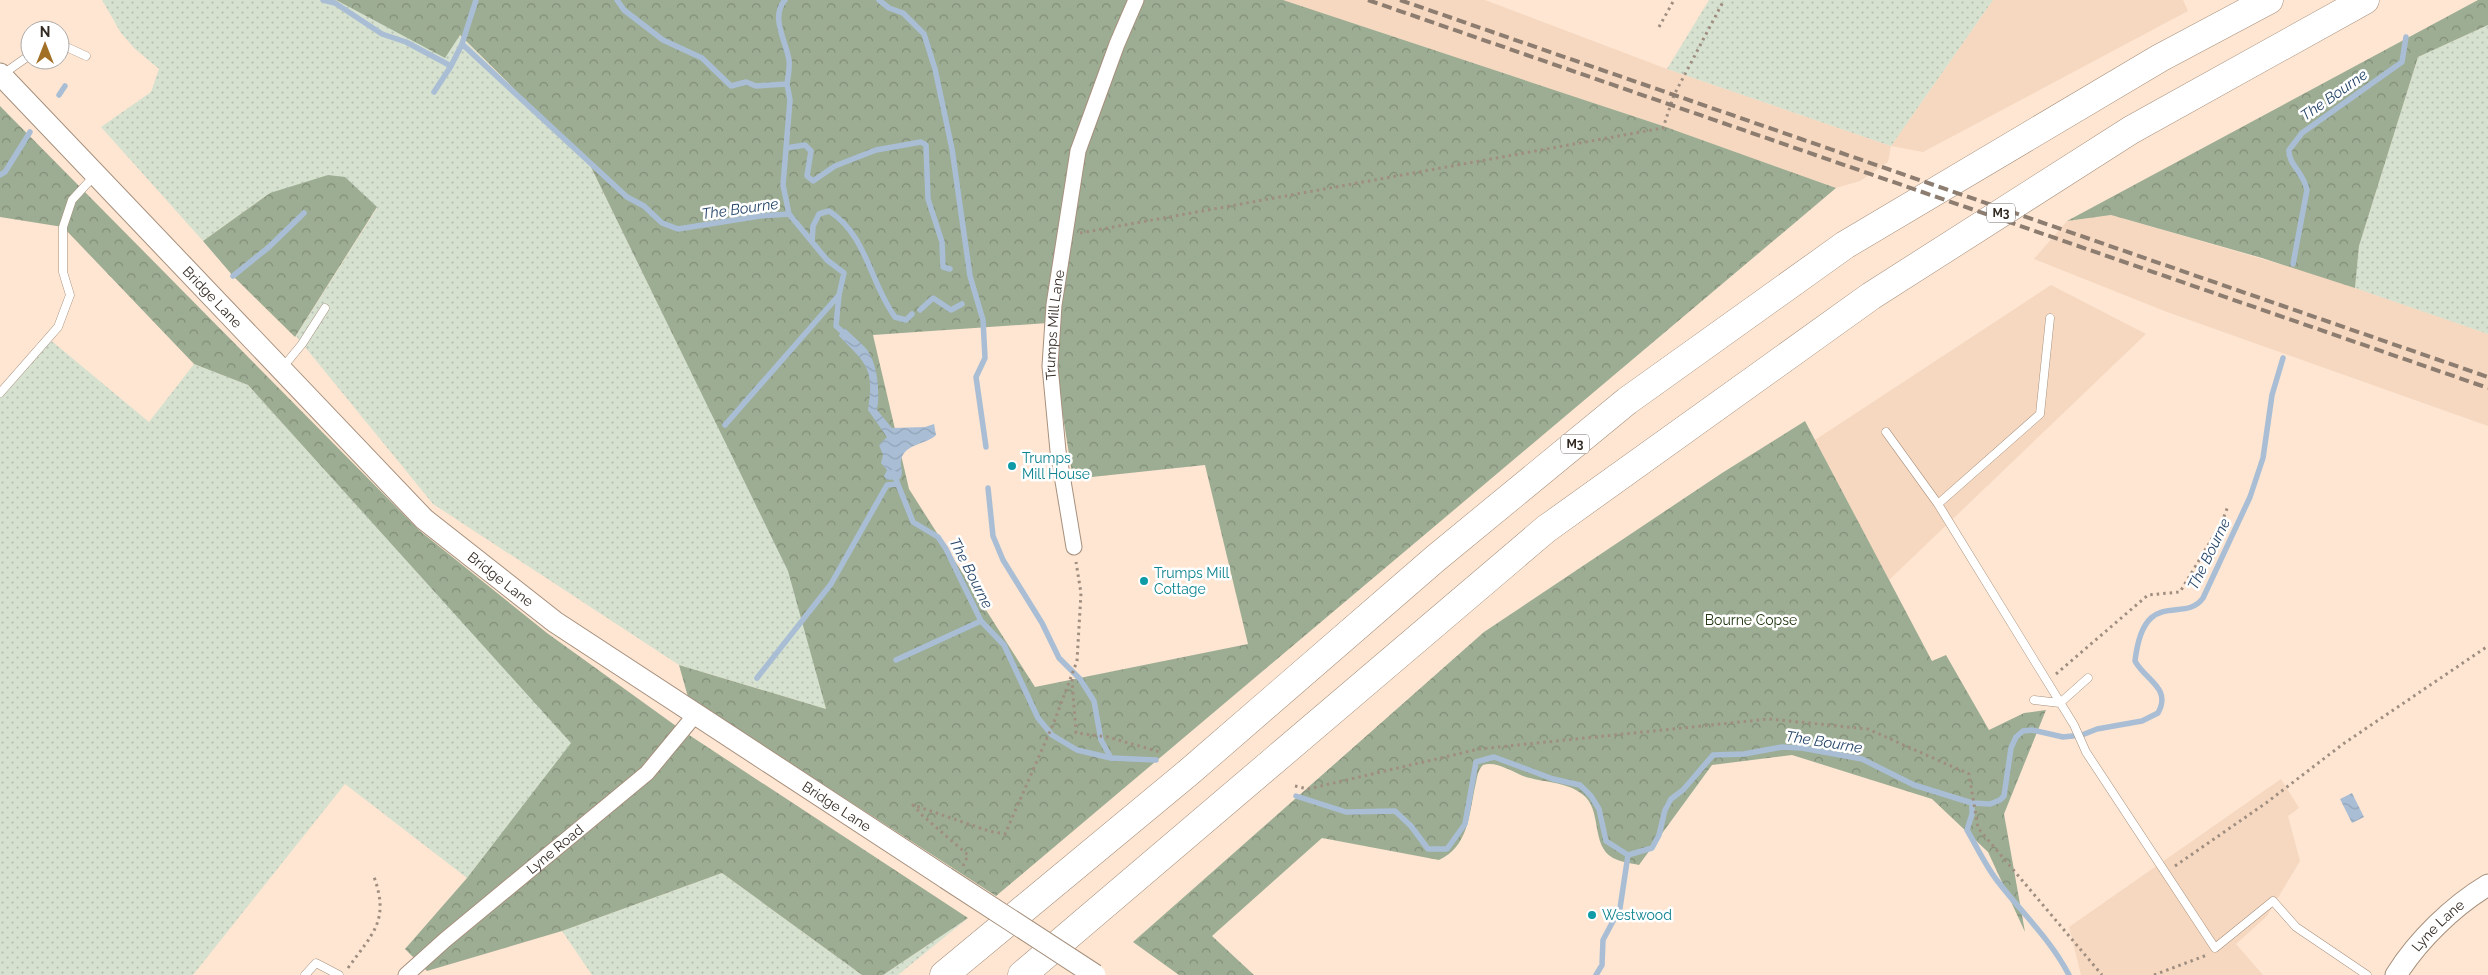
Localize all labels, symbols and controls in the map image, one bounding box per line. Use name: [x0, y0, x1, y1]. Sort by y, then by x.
north arrow: [20, 20, 70, 70]
text: N: [40, 24, 50, 40]
water label: The Bourne: [2297, 65, 2371, 125]
water label: The Bourne: [701, 195, 779, 223]
road number: M3: [1987, 204, 2015, 222]
street label: Bridge Lane: [180, 263, 245, 331]
street label: Trumps Mill Lane: [1042, 269, 1067, 381]
road number: M3: [1561, 434, 1589, 454]
place label: Trumps Mill House: [1022, 450, 1090, 482]
marker: Trumps Mill House: [1006, 460, 1018, 472]
water label: The Bourne: [2184, 515, 2234, 593]
water label: The Bourne: [945, 535, 997, 611]
street label: Bridge Lane: [465, 549, 536, 610]
place label: Trumps Mill Cottage: [1154, 565, 1229, 597]
marker: Trumps Mill Cottage: [1138, 575, 1150, 587]
park label: Bourne Copse: [1705, 612, 1797, 628]
water label: The Bourne: [1784, 727, 1864, 757]
street label: Bridge Lane: [799, 778, 874, 835]
street label: Lyne Road: [524, 821, 586, 877]
street label: Lyne Lane: [2408, 897, 2467, 955]
place label: Westwood: [1602, 907, 1672, 923]
marker: Westwood: [1586, 909, 1598, 921]

